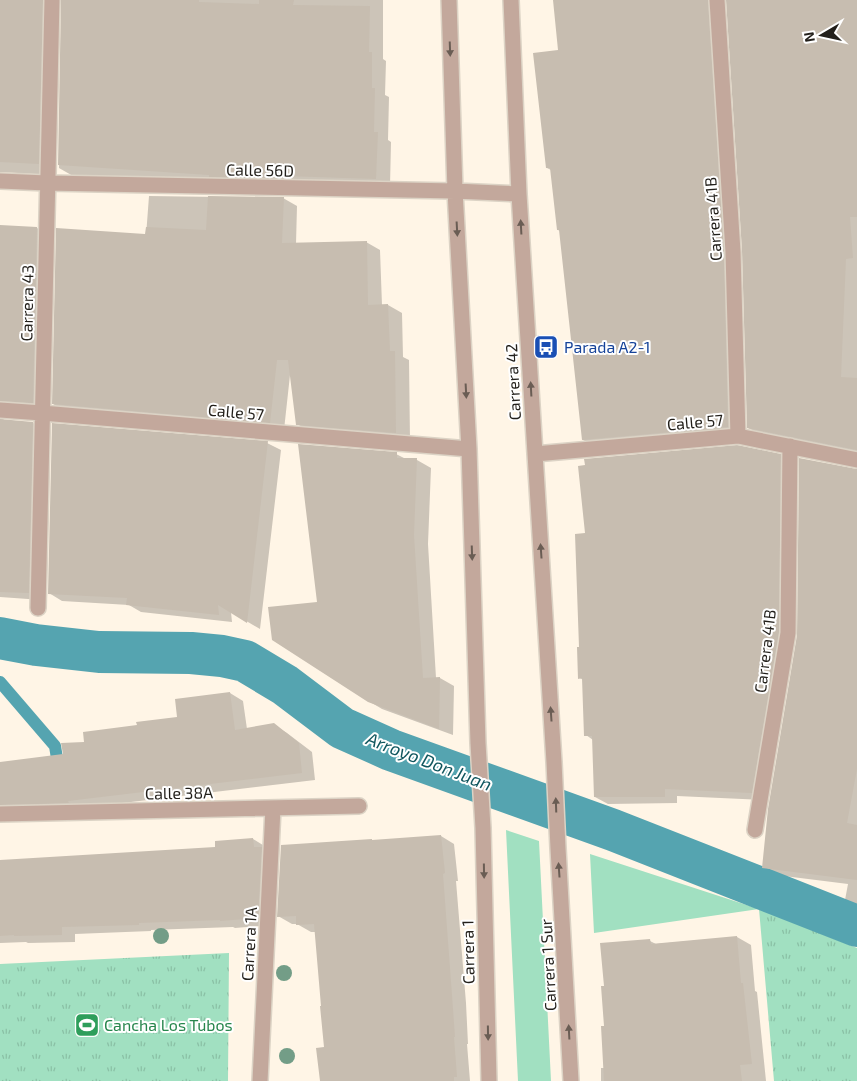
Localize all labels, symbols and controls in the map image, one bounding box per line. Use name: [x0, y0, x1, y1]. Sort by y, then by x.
north arrow: [797, 10, 847, 60]
text: N: [799, 31, 818, 43]
one-way arrow: [447, 41, 455, 57]
street label: Calle 56D: [226, 159, 294, 180]
street label: Carrera 41B: [700, 176, 725, 262]
one-way arrow: [517, 219, 525, 235]
one-way arrow: [454, 221, 462, 237]
street label: Carrera 43: [16, 265, 37, 341]
bus stop icon: Parada A2-1: [533, 334, 559, 360]
place label: Parada A2-1: [564, 337, 650, 356]
street label: Carrera 42: [501, 343, 524, 421]
one-way arrow: [527, 381, 535, 397]
one-way arrow: [462, 383, 470, 399]
street label: Calle 57: [207, 400, 265, 423]
street label: Calle 57: [666, 410, 724, 433]
one-way arrow: [537, 543, 545, 559]
one-way arrow: [469, 545, 477, 561]
street label: Carrera 41B: [750, 608, 779, 694]
one-way arrow: [547, 705, 555, 721]
water label: Arroyo Don Juan: [363, 727, 495, 795]
street label: Calle 38A: [145, 782, 213, 803]
one-way arrow: [552, 797, 560, 813]
one-way arrow: [555, 862, 563, 878]
one-way arrow: [480, 863, 488, 879]
street label: Carrera 1A: [237, 906, 260, 982]
street label: Carrera 1 Sur: [536, 918, 559, 1012]
street label: Carrera 1: [457, 920, 478, 984]
sports icon: Cancha Los Tubos: [74, 1012, 100, 1038]
place label: Cancha Los Tubos: [104, 1015, 233, 1034]
one-way arrow: [564, 1024, 572, 1040]
one-way arrow: [484, 1026, 492, 1042]

